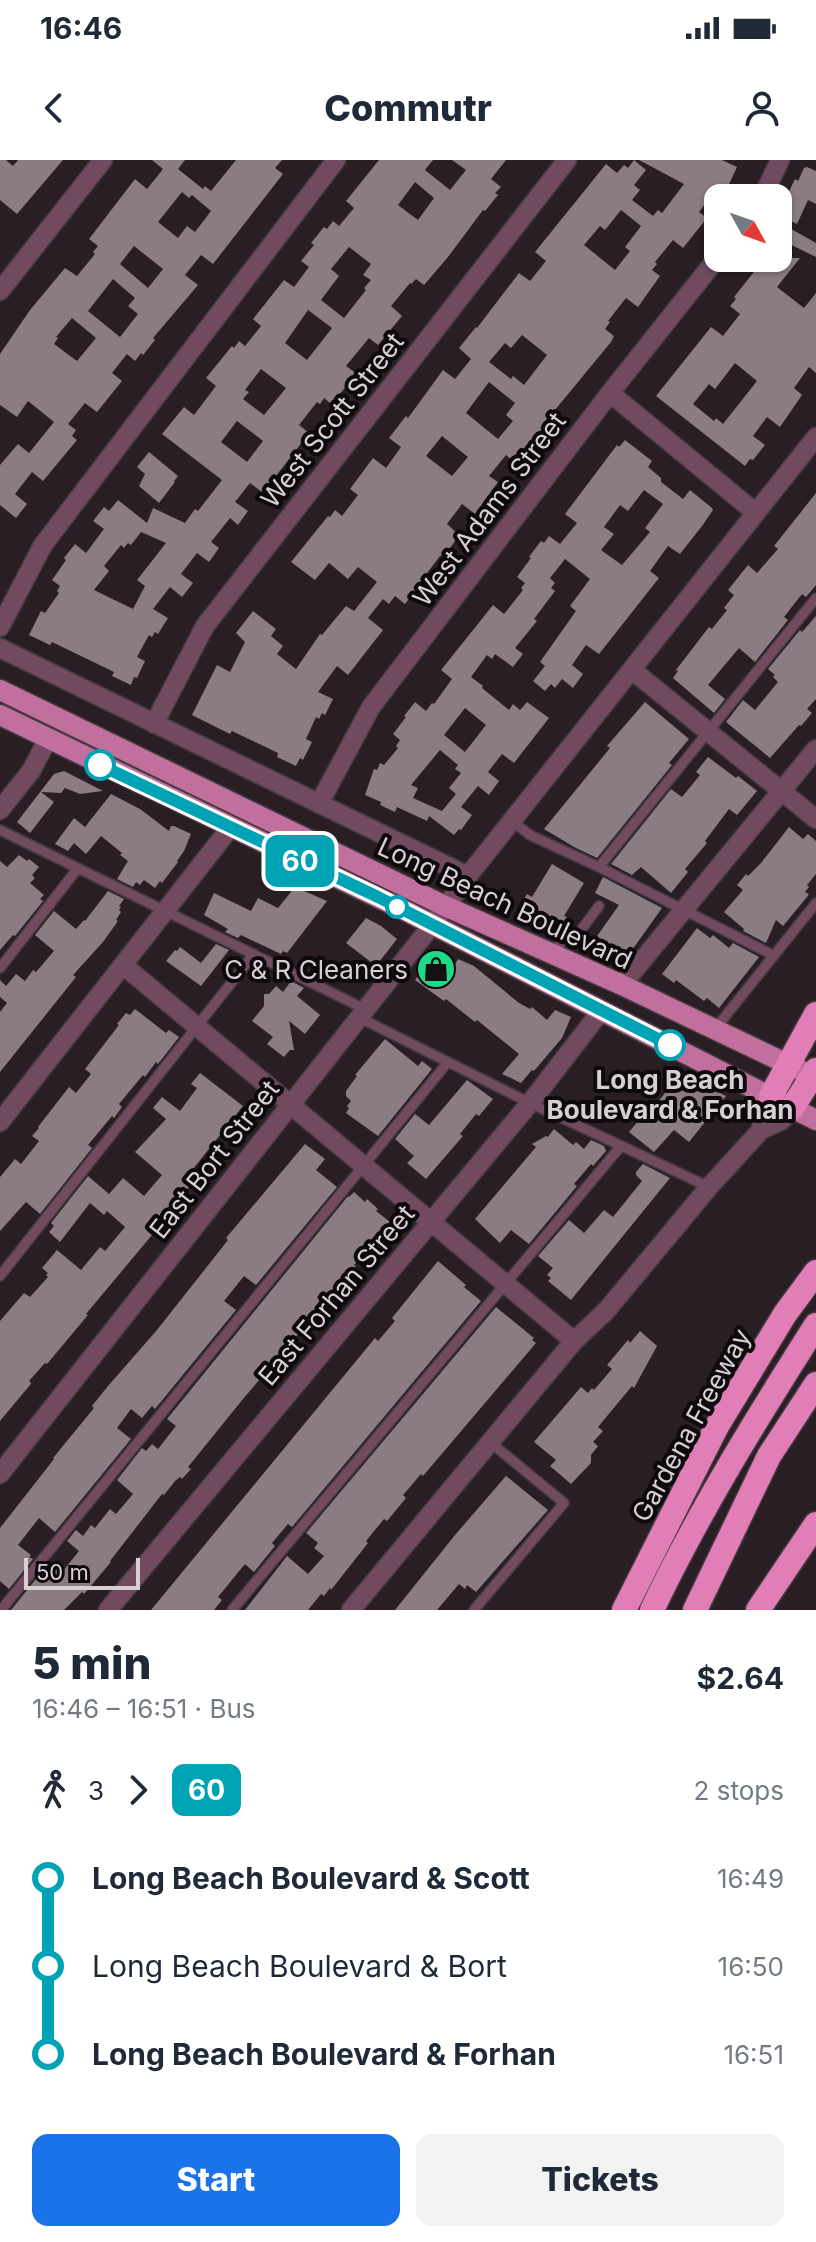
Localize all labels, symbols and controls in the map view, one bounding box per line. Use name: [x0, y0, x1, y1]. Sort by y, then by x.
text: 16:46: [40, 10, 122, 46]
icon: back: [32, 86, 76, 130]
text: Commutr: [324, 86, 492, 130]
icon: person: [740, 86, 784, 130]
north arrow: [704, 184, 792, 272]
map controls: [704, 184, 792, 272]
street label: West Scott Street: [254, 326, 410, 514]
street label: West Adams Street: [406, 406, 572, 612]
unlabelled marker: [85, 750, 115, 780]
street label: Long Beach Boulevard: [373, 830, 637, 976]
line badge: 60: [264, 835, 336, 887]
text: 60: [281, 844, 319, 878]
unlabelled marker: [386, 896, 408, 918]
shop icon: C & R Cleaners: [415, 948, 457, 990]
place label: C & R Cleaners: [224, 954, 408, 985]
marker: Long Beach Boulevard & Forhan: [655, 1030, 685, 1060]
place label: Long Beach Boulevard & Forhan: [547, 1064, 793, 1125]
street label: East Bort Street: [143, 1074, 285, 1244]
street label: East Forhan Street: [252, 1199, 420, 1391]
street label: Gardena Freeway: [625, 1323, 757, 1527]
scale bar: [24, 1554, 140, 1590]
text: 50 m: [36, 1559, 89, 1585]
text: 5 min: [32, 1636, 152, 1690]
text: $2.64: [697, 1660, 784, 1696]
text: 16:46 – 16:51 · Bus: [32, 1693, 256, 1724]
icon: walk: [32, 1768, 76, 1812]
icon: forward: [116, 1768, 160, 1812]
text: 60: [188, 1773, 225, 1807]
text: 3: [88, 1775, 104, 1806]
text: 2 stops: [694, 1775, 784, 1806]
text: Long Beach Boulevard & Scott: [92, 1860, 530, 1896]
text: 16:49: [717, 1863, 784, 1894]
text: Long Beach Boulevard & Bort: [92, 1948, 507, 1984]
text: 16:50: [718, 1951, 784, 1982]
text: Long Beach Boulevard & Forhan: [92, 2036, 556, 2072]
text: 16:51: [723, 2039, 784, 2070]
button: Start: [32, 2134, 400, 2226]
button: Tickets: [416, 2134, 784, 2226]

